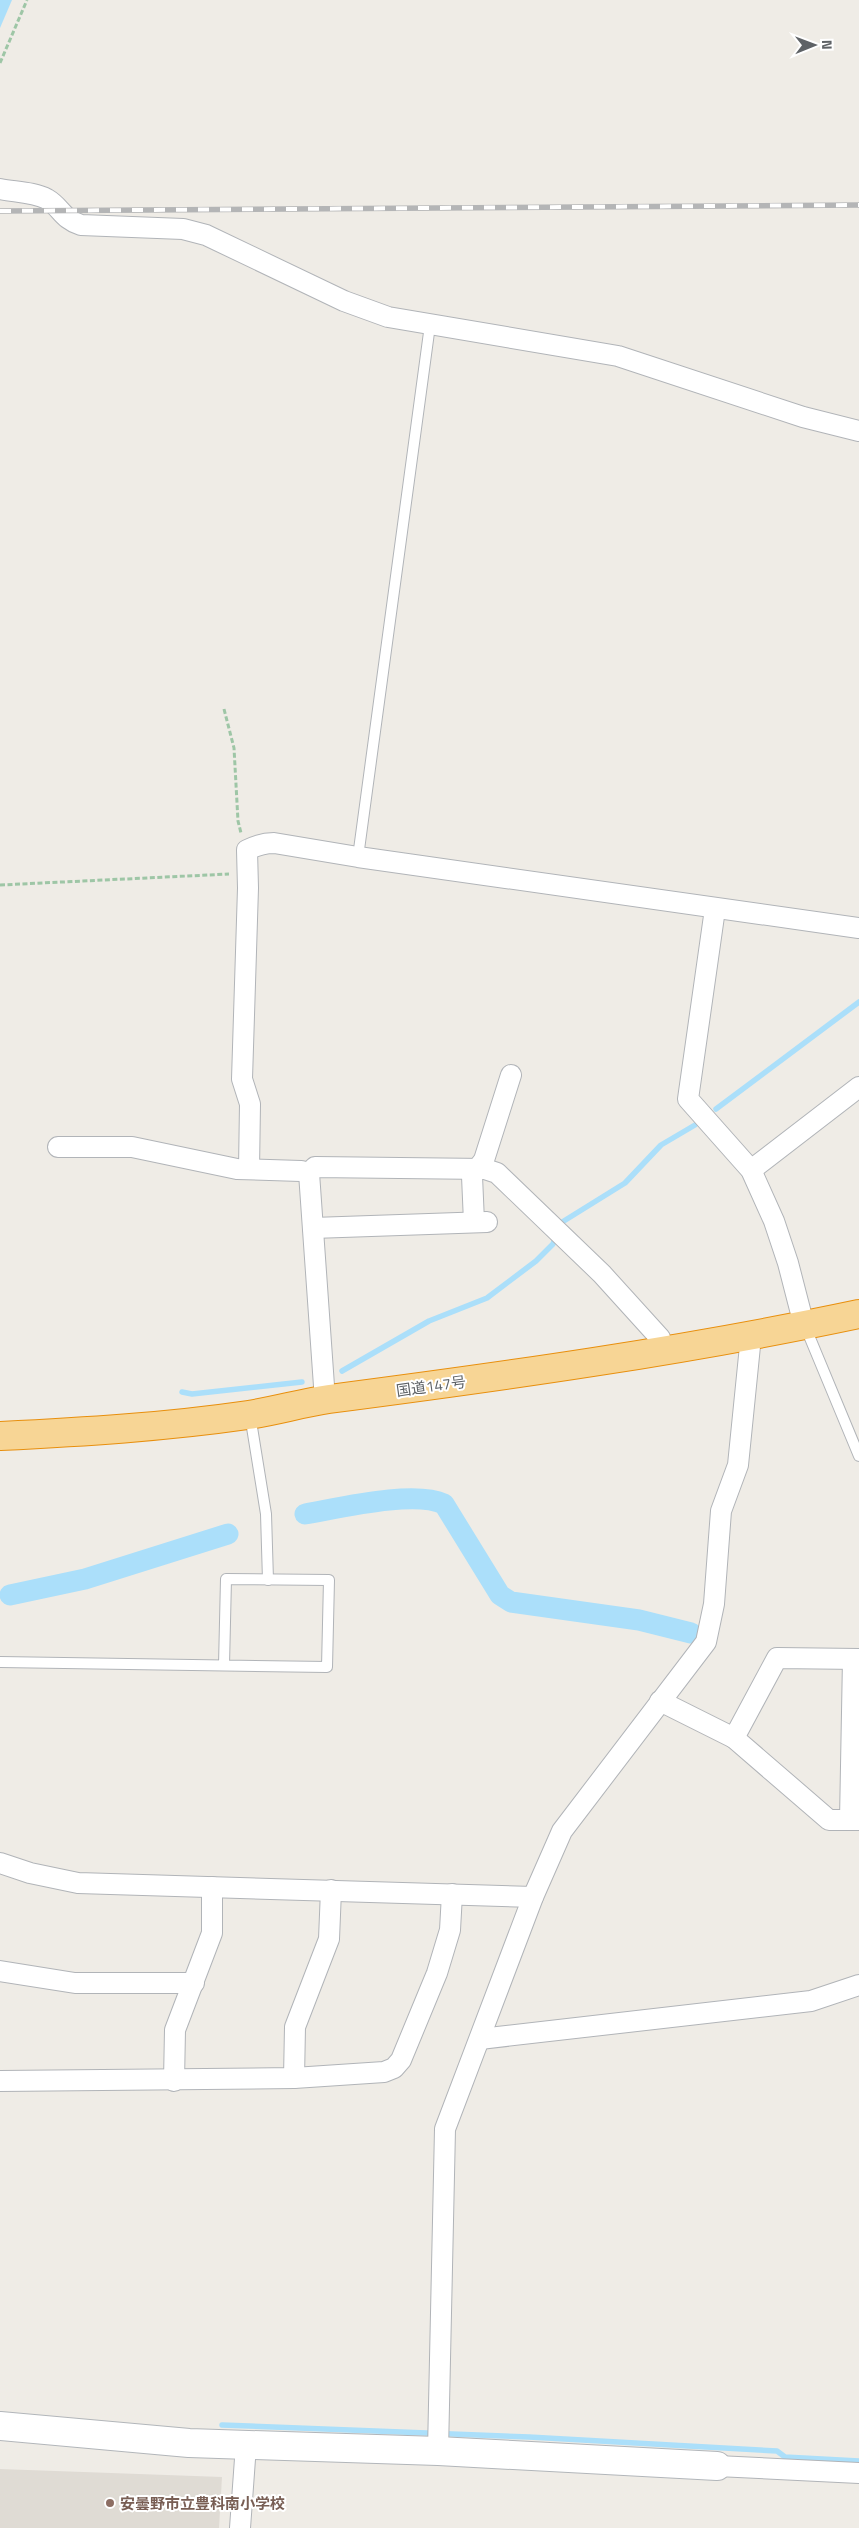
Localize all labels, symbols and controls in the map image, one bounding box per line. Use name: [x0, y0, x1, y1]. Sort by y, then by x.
north arrow: [789, 20, 839, 70]
text: N: [817, 40, 838, 50]
street label: 国道147号: [395, 1370, 467, 1402]
place label: 安曇野市立豊科南小学校: [120, 2492, 285, 2515]
marker: 安曇野市立豊科南小学校: [104, 2497, 116, 2509]

